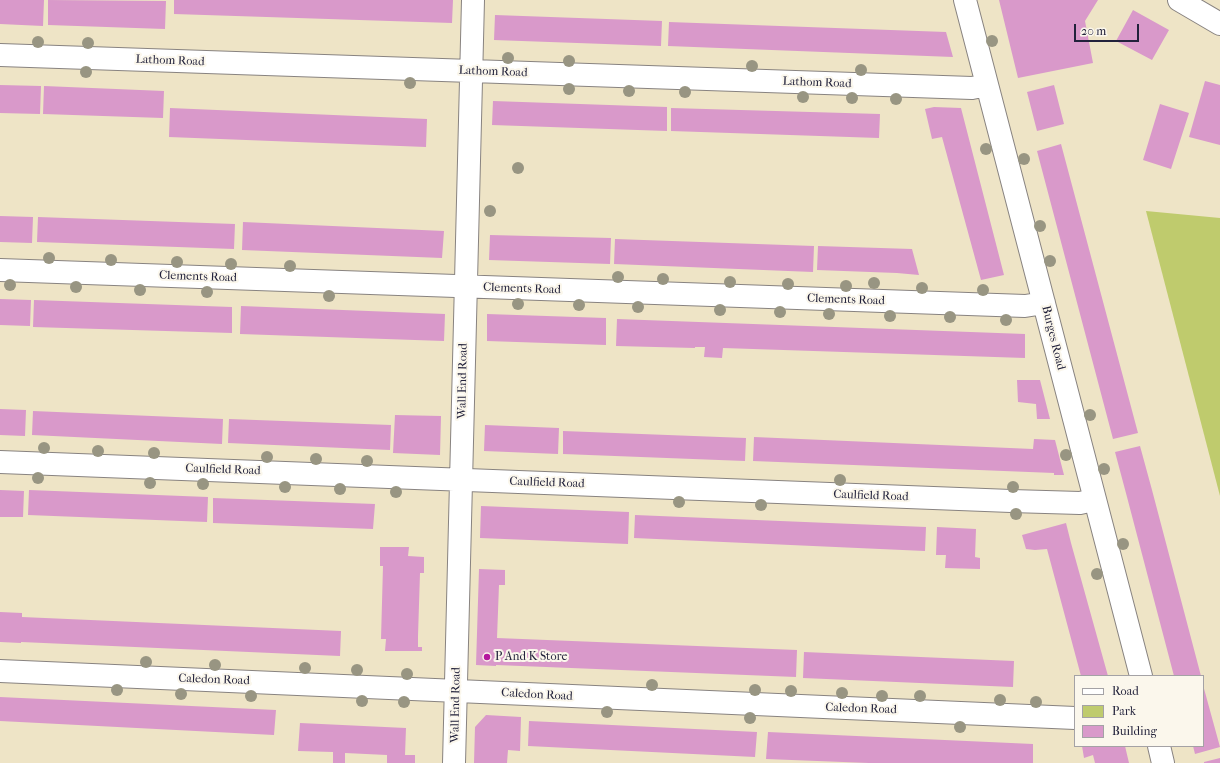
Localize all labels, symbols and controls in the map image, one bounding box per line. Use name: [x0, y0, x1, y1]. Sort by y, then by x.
scale bar: [1076, 16, 1141, 42]
text: 20 m: [1081, 24, 1106, 38]
street label: Lathom Road: [135, 53, 205, 69]
street label: Lathom Road: [458, 64, 528, 80]
street label: Lathom Road: [782, 75, 852, 91]
street label: Clements Road: [159, 268, 237, 286]
street label: Clements Road: [483, 280, 561, 298]
street label: Clements Road: [807, 291, 885, 309]
street label: Burges Road: [1038, 304, 1068, 372]
street label: Wall End Road: [455, 343, 471, 419]
street label: Caulfield Road: [185, 461, 261, 479]
street label: Caulfield Road: [509, 474, 585, 492]
street label: Caulfield Road: [833, 487, 909, 505]
place label: P And K Store: [495, 650, 567, 664]
marker: P And K Store: [482, 652, 492, 662]
street label: Wall End Road: [448, 667, 464, 743]
street label: Caledon Road: [178, 672, 250, 688]
legend: [1074, 675, 1204, 747]
text: Road: [1112, 684, 1139, 698]
street label: Caledon Road: [501, 686, 573, 704]
street label: Caledon Road: [825, 701, 897, 717]
text: Park: [1112, 704, 1136, 718]
text: Building: [1112, 724, 1157, 738]

